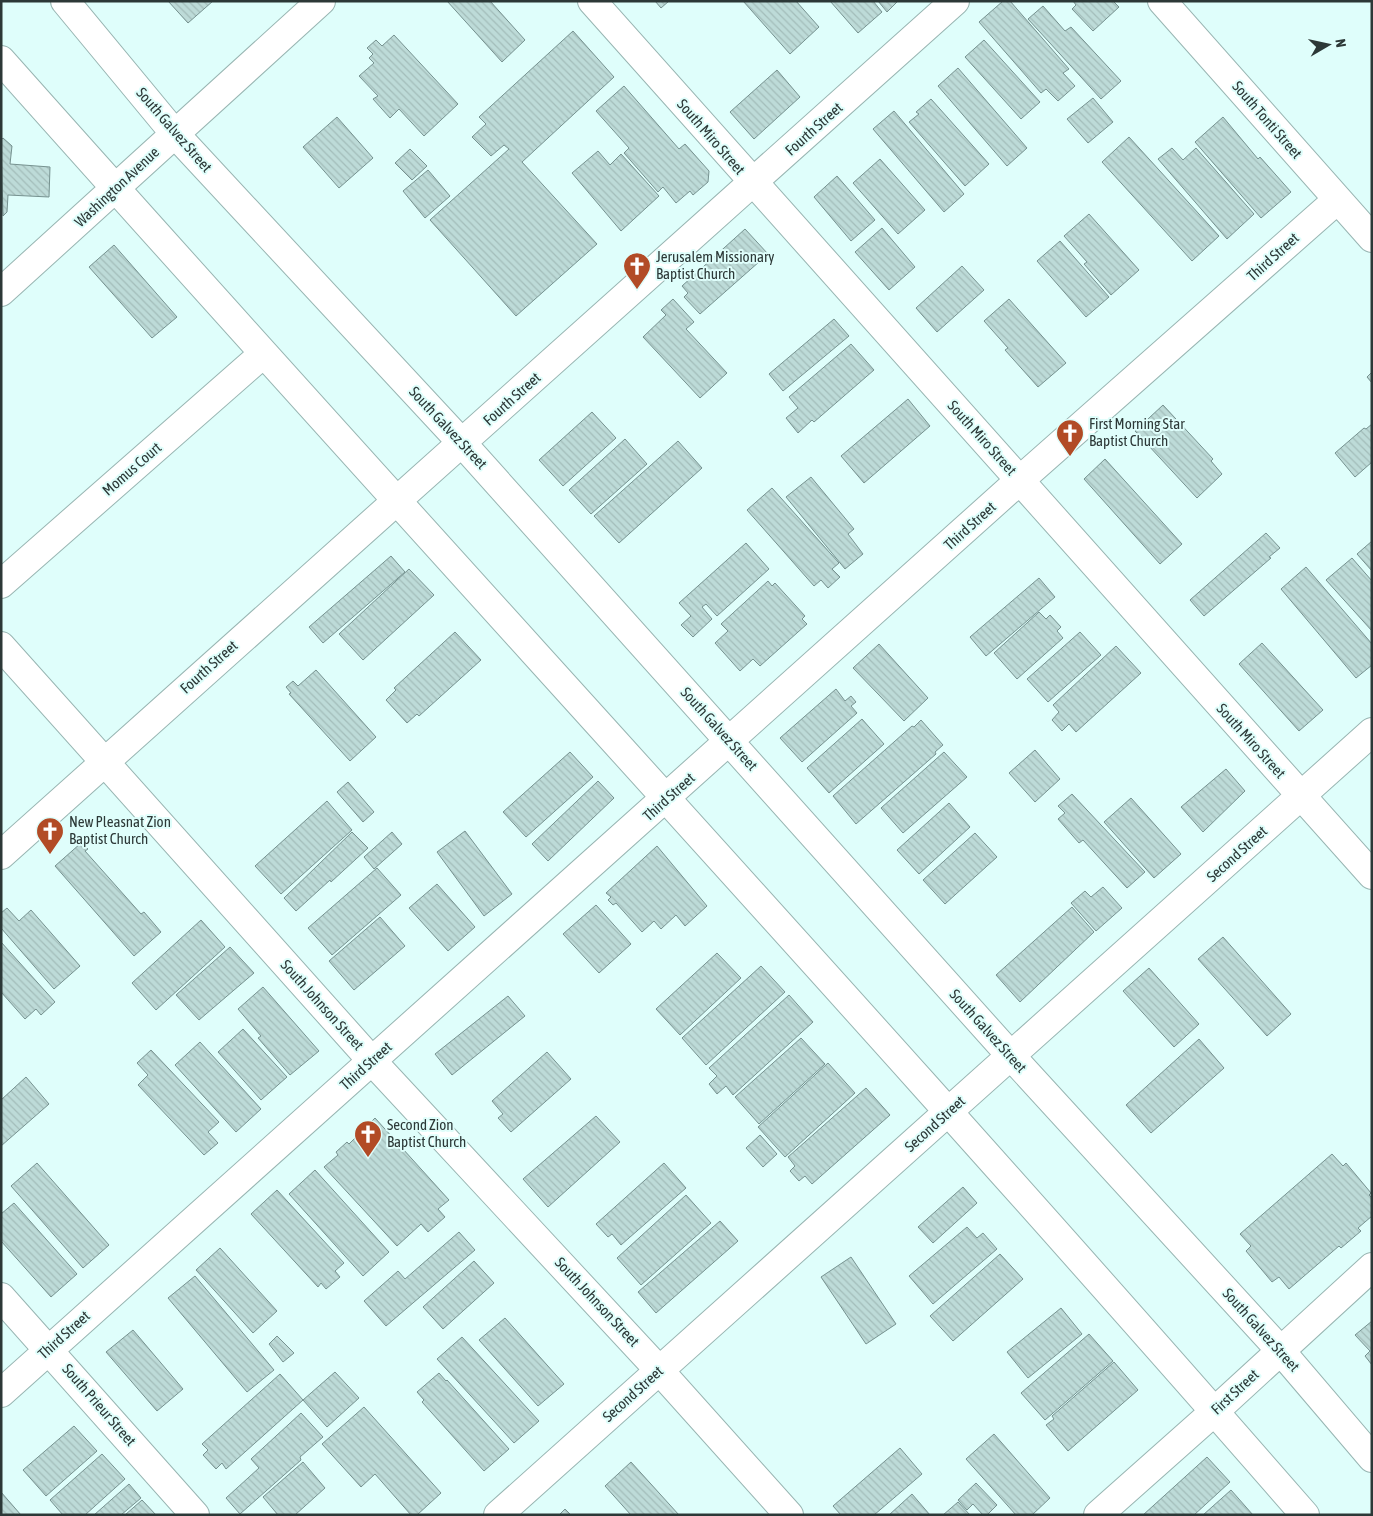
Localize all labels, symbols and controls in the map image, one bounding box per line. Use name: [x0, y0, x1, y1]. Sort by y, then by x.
north arrow: [1303, 20, 1353, 70]
text: N: [1332, 38, 1349, 48]
street label: South Tonti Street: [1229, 77, 1306, 162]
street label: South Galvez Street: [133, 84, 216, 175]
street label: South Miro Street: [674, 96, 749, 178]
street label: Fourth Street: [782, 99, 846, 159]
street label: Washington Avenue: [71, 143, 163, 230]
street label: Third Street: [1243, 229, 1302, 284]
place label: Jerusalem Missionary Baptist Church: [656, 248, 775, 282]
church icon: Jerusalem Missionary Baptist Church: [622, 251, 652, 290]
street label: Fourth Street: [480, 369, 544, 429]
street label: South Galvez Street: [406, 383, 491, 472]
street label: South Miro Street: [945, 397, 1020, 478]
place label: First Morning Star Baptist Church: [1089, 415, 1185, 449]
church icon: First Morning Star Baptist Church: [1055, 418, 1085, 457]
street label: Momus Court: [99, 439, 164, 499]
street label: Third Street: [940, 498, 999, 553]
street label: Fourth Street: [177, 637, 241, 697]
street label: South Galvez Street: [678, 684, 761, 774]
street label: South Miro Street: [1214, 700, 1289, 781]
street label: Third Street: [639, 769, 698, 824]
place label: New Pleasnat Zion Baptist Church: [69, 813, 171, 847]
church icon: New Pleasnat Zion Baptist Church: [35, 816, 65, 855]
street label: Second Street: [1203, 822, 1270, 885]
street label: South Johnson Street: [278, 956, 367, 1053]
street label: South Galvez Street: [947, 986, 1030, 1076]
street label: Third Street: [336, 1038, 395, 1093]
street label: Second Street: [901, 1092, 968, 1155]
place label: Second Zion Baptist Church: [387, 1116, 466, 1150]
church icon: Second Zion Baptist Church: [353, 1119, 383, 1158]
street label: South Johnson Street: [552, 1254, 643, 1350]
street label: South Galvez Street: [1220, 1285, 1303, 1375]
street label: Third Street: [34, 1307, 93, 1362]
street label: South Prieur Street: [59, 1360, 140, 1449]
street label: Second Street: [599, 1362, 666, 1425]
street label: First Street: [1207, 1365, 1262, 1418]

